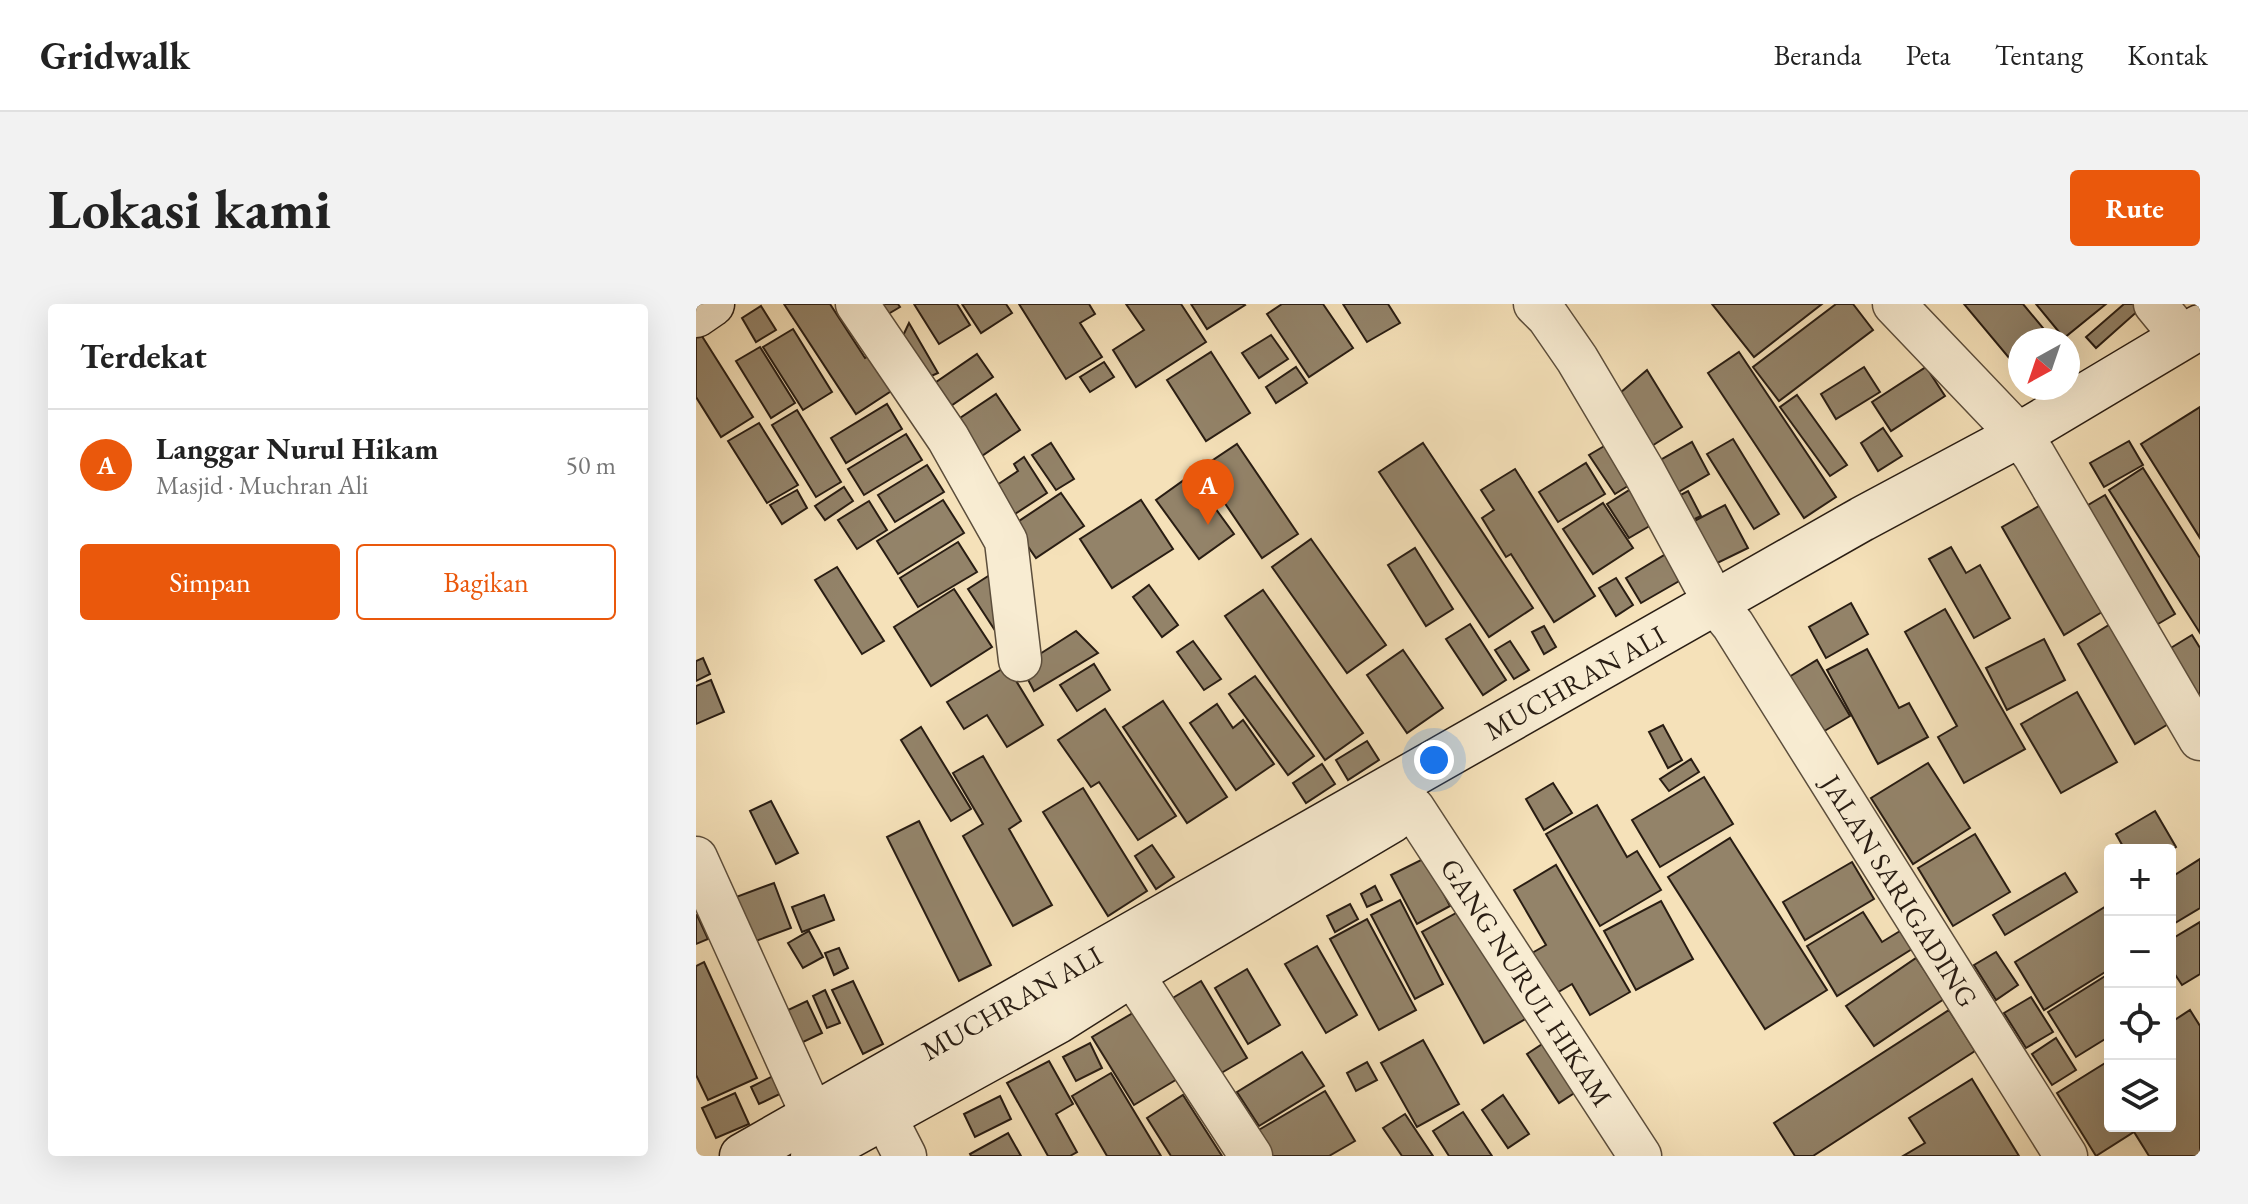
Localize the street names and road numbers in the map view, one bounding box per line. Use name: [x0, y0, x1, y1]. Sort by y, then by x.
street label: MUCHRAN ALI: [1478, 617, 1672, 748]
street label: JALAN SARIGADING: [1812, 766, 1986, 1014]
street label: GANG NURUL HIKAM: [1433, 851, 1621, 1113]
street label: MUCHRAN ALI: [915, 937, 1109, 1068]

